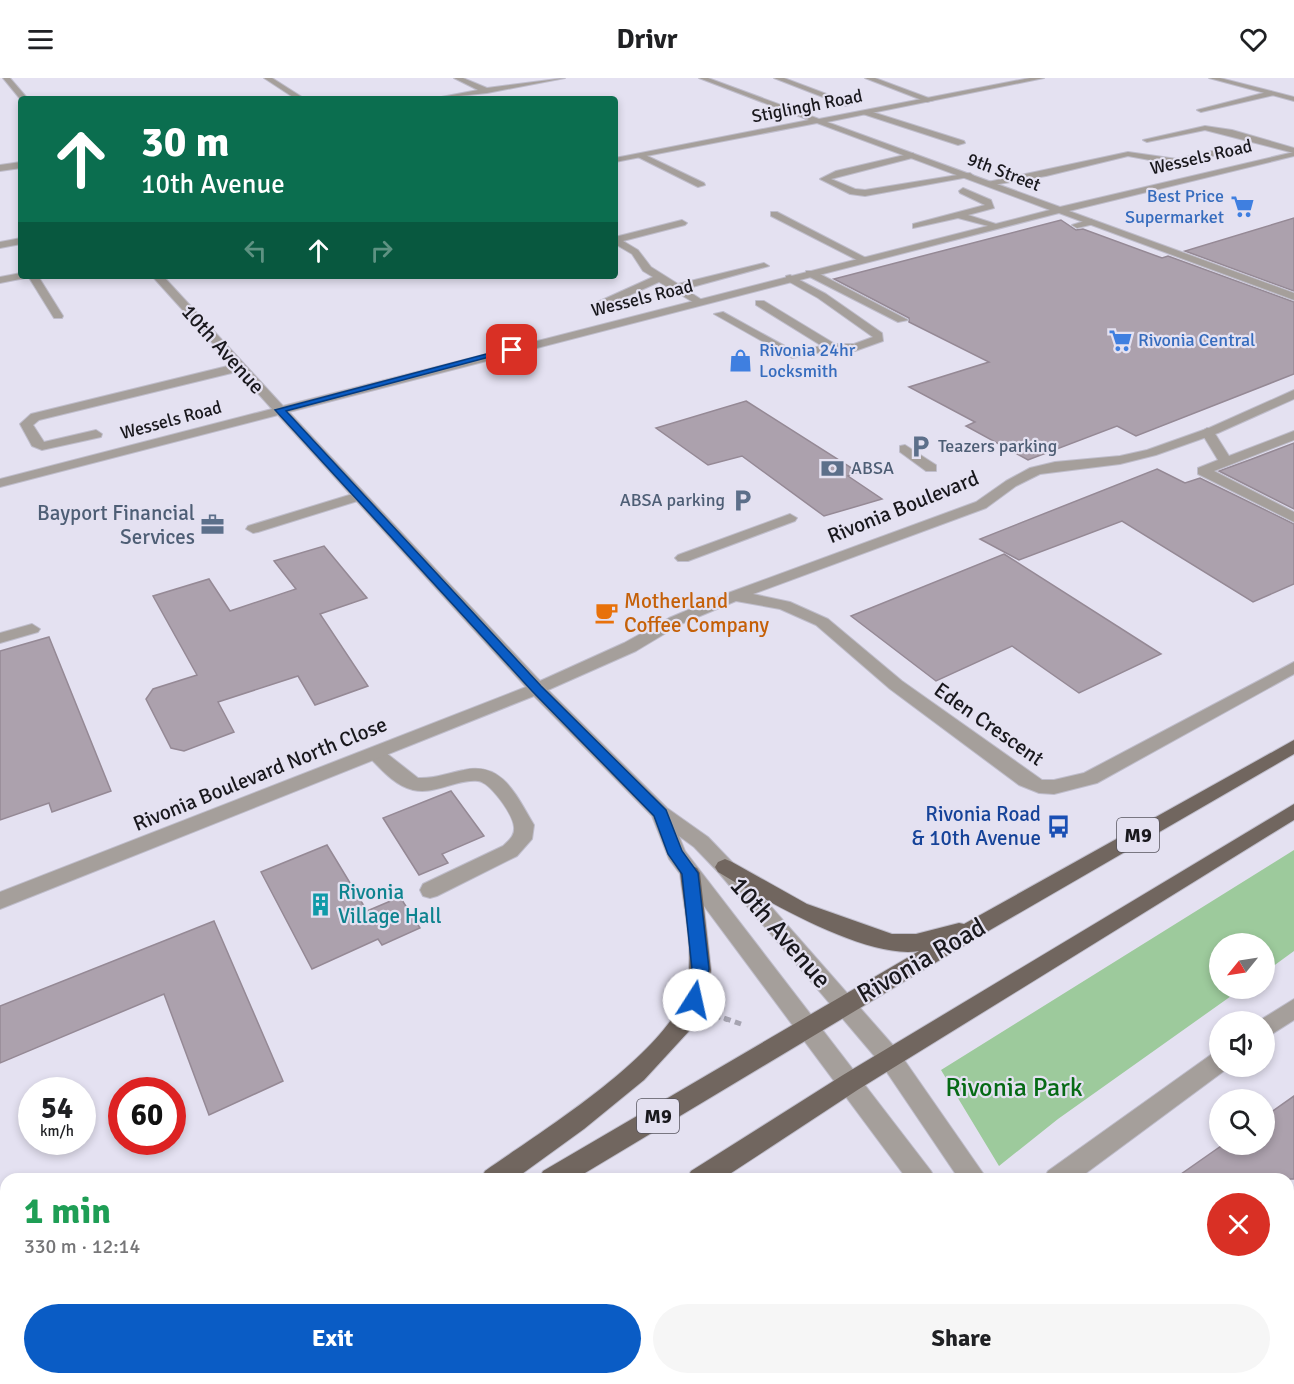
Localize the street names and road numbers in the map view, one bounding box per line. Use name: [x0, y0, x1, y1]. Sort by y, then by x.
street label: Stiglingh Road: [750, 84, 864, 128]
street label: Wessels Road: [1148, 135, 1254, 179]
street label: 9th Street: [964, 148, 1044, 196]
street label: Wessels Road: [589, 275, 695, 321]
street label: 10th Avenue: [176, 299, 270, 399]
street label: Wessels Road: [118, 396, 224, 444]
street label: Rivonia Boulevard: [824, 465, 982, 549]
street label: Eden Crescent: [929, 677, 1049, 771]
street label: Rivonia Boulevard North Close: [129, 711, 391, 837]
road number: M9: [1117, 818, 1159, 852]
street label: 10th Avenue: [723, 870, 838, 995]
street label: Rivonia Road: [851, 911, 992, 1011]
road number: M9: [637, 1099, 679, 1133]

